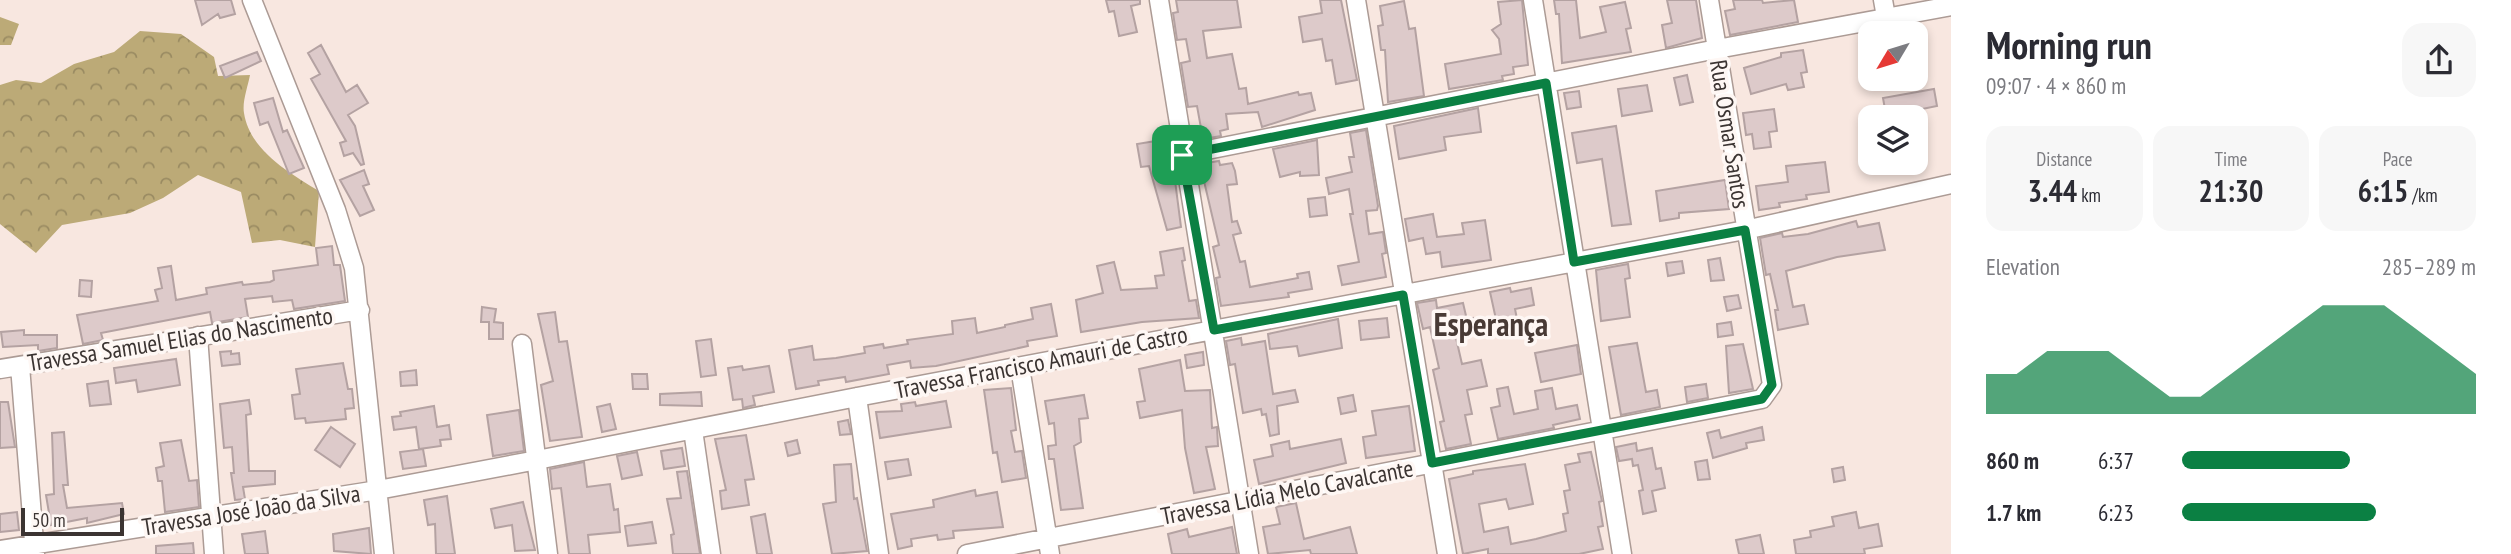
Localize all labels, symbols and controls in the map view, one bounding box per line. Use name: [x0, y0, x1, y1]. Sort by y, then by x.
text: Morning run: [1986, 20, 2152, 69]
north arrow: [1858, 21, 1928, 91]
map controls: [1858, 21, 1928, 175]
button: share: [2402, 23, 2476, 97]
street label: Rua Osmar Santos: [1703, 57, 1757, 211]
text: 09:07 · 4 × 860 m: [1986, 71, 2126, 100]
button: layers: [1858, 105, 1928, 175]
pin: [1152, 125, 1212, 185]
icon: arrive: [1163, 136, 1201, 174]
text: Distance: [2036, 147, 2092, 171]
text: Time: [2215, 147, 2247, 171]
text: Pace: [2383, 147, 2413, 171]
text: 3.44: [2028, 171, 2077, 210]
text: 21:30: [2199, 171, 2263, 210]
text: 6:15: [2358, 171, 2408, 210]
text: km: [2077, 183, 2101, 207]
text: /km: [2408, 183, 2438, 207]
text: Elevation: [1986, 252, 2060, 281]
text: 285–289 m: [2382, 252, 2476, 281]
street label: Travessa Samuel Elias do Nascimento: [25, 300, 335, 378]
district label: Esperança: [1434, 303, 1548, 345]
street label: Travessa Francisco Amauri de Castro: [892, 318, 1190, 406]
text: 860 m: [1986, 446, 2039, 475]
text: 6:37: [2098, 446, 2134, 475]
street label: Travessa Lídia Melo Cavalcante: [1158, 452, 1416, 532]
street label: Travessa José João da Silva: [140, 477, 362, 543]
text: 1.7 km: [1986, 498, 2041, 527]
text: 6:23: [2098, 498, 2134, 527]
scale bar: [21, 505, 124, 537]
text: 50 m: [32, 508, 66, 532]

